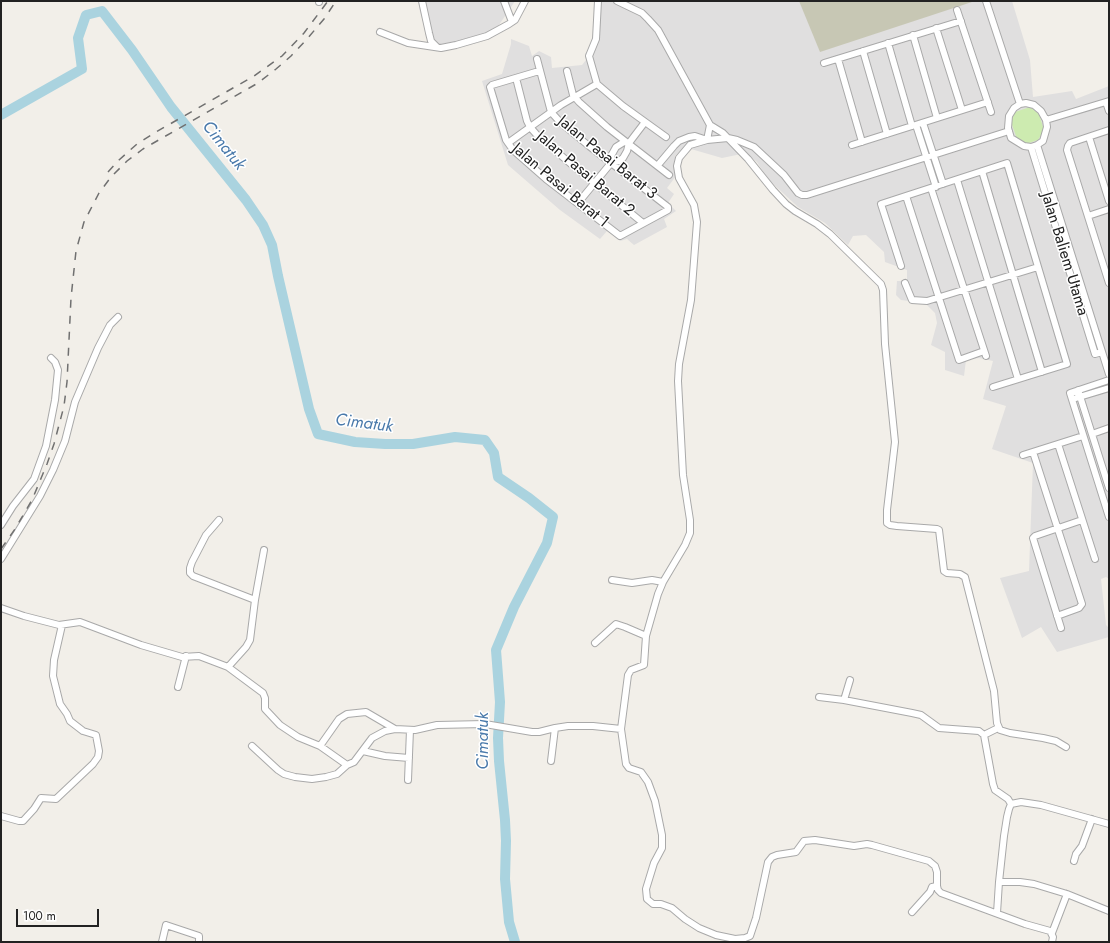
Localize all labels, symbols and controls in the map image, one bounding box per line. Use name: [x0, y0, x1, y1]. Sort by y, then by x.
street label: Jalan Pasai Barat 3: [553, 112, 661, 204]
water label: Cimatuk: [197, 117, 249, 175]
street label: Jalan Pasai Barat 2: [532, 127, 638, 221]
street label: Jalan Pasai Barat 1: [508, 140, 612, 232]
street label: Jalan Baliem Utama: [1036, 190, 1092, 318]
water label: Cimatuk: [334, 410, 394, 438]
water label: Cimatuk: [474, 712, 494, 770]
scale bar: [18, 901, 101, 927]
text: 100 m: [23, 907, 56, 925]

